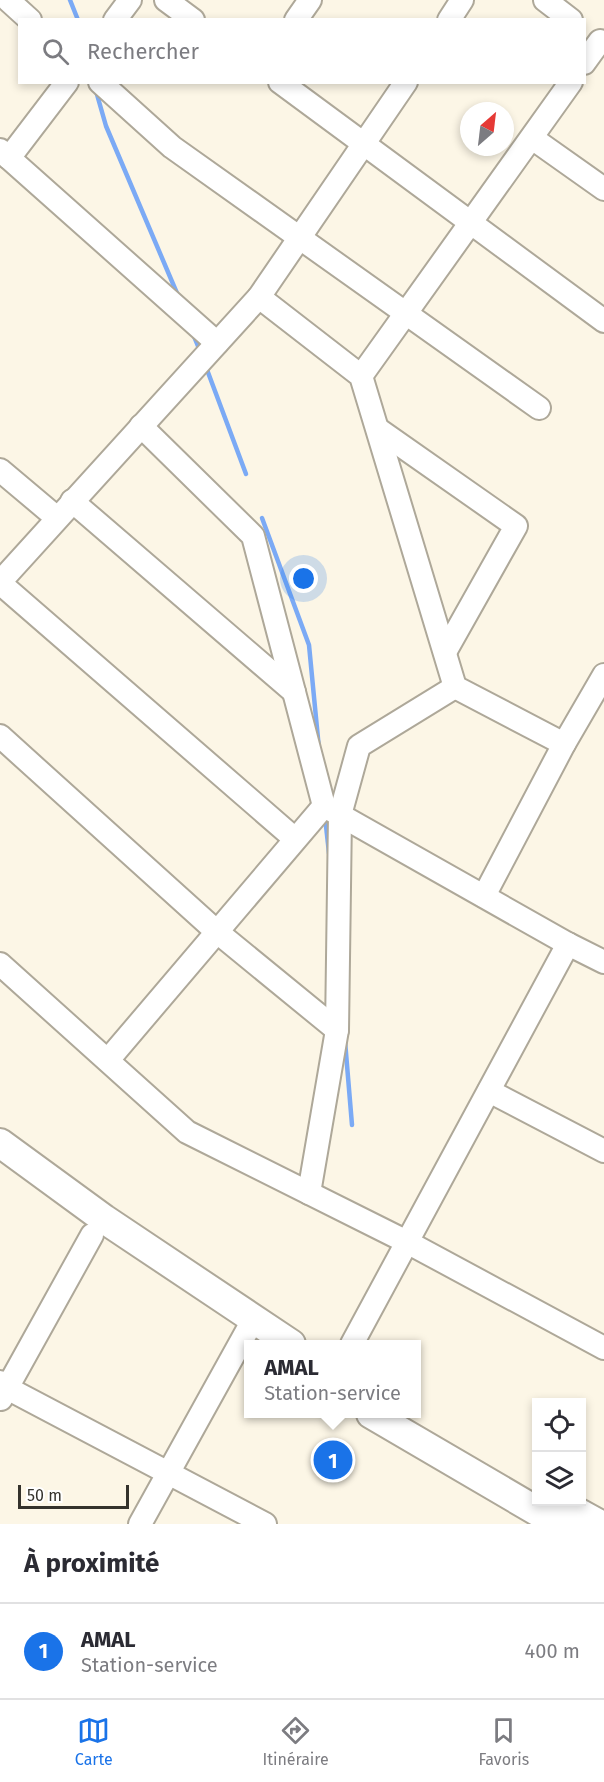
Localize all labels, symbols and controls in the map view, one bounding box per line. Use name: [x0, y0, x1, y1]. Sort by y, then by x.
search box: [18, 18, 586, 84]
icon: search: [39, 35, 72, 68]
text: Rechercher: [87, 38, 199, 65]
north arrow: [460, 102, 514, 156]
your location: [289, 564, 318, 593]
popup: [244, 1340, 421, 1418]
text: AMAL: [264, 1354, 319, 1381]
text: Station-service: [264, 1381, 401, 1405]
map controls: [532, 1398, 586, 1506]
button: locate: [532, 1398, 586, 1452]
pin: 1: [314, 1438, 352, 1482]
button: layers: [532, 1452, 586, 1506]
scale bar: [18, 1482, 129, 1510]
text: 50 m: [27, 1486, 62, 1505]
text: À proximité: [24, 1548, 159, 1579]
text: AMAL: [81, 1626, 136, 1653]
text: 1: [39, 1639, 48, 1663]
text: 400 m: [525, 1639, 580, 1663]
text: Station-service: [81, 1653, 218, 1677]
tab: Carte: [75, 1714, 113, 1769]
tab: Itinéraire: [262, 1714, 329, 1769]
tab: Favoris: [478, 1714, 529, 1769]

